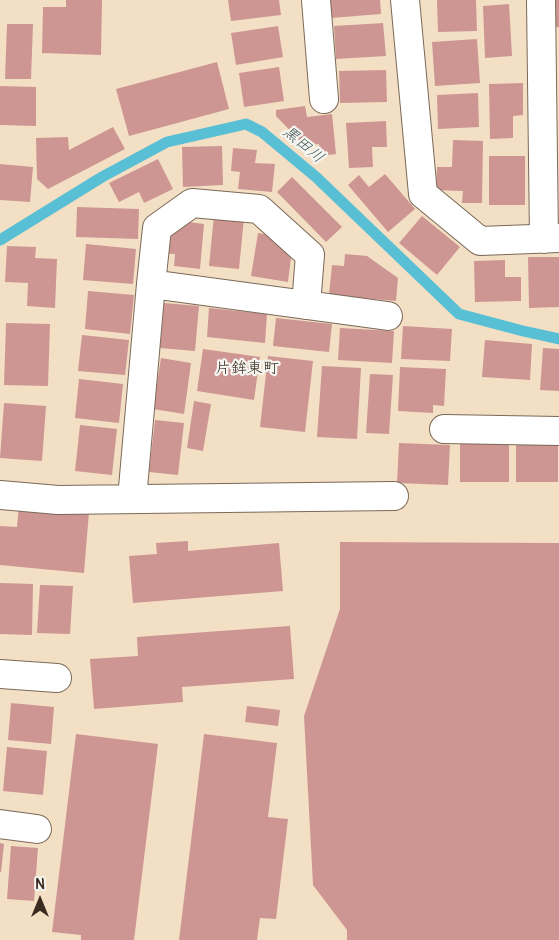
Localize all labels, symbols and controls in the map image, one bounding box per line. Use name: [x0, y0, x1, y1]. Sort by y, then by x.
water label: 黒田川: [278, 122, 328, 168]
district label: 片鉾東町: [215, 359, 279, 379]
north arrow: [15, 875, 65, 925]
text: N: [35, 876, 45, 893]

